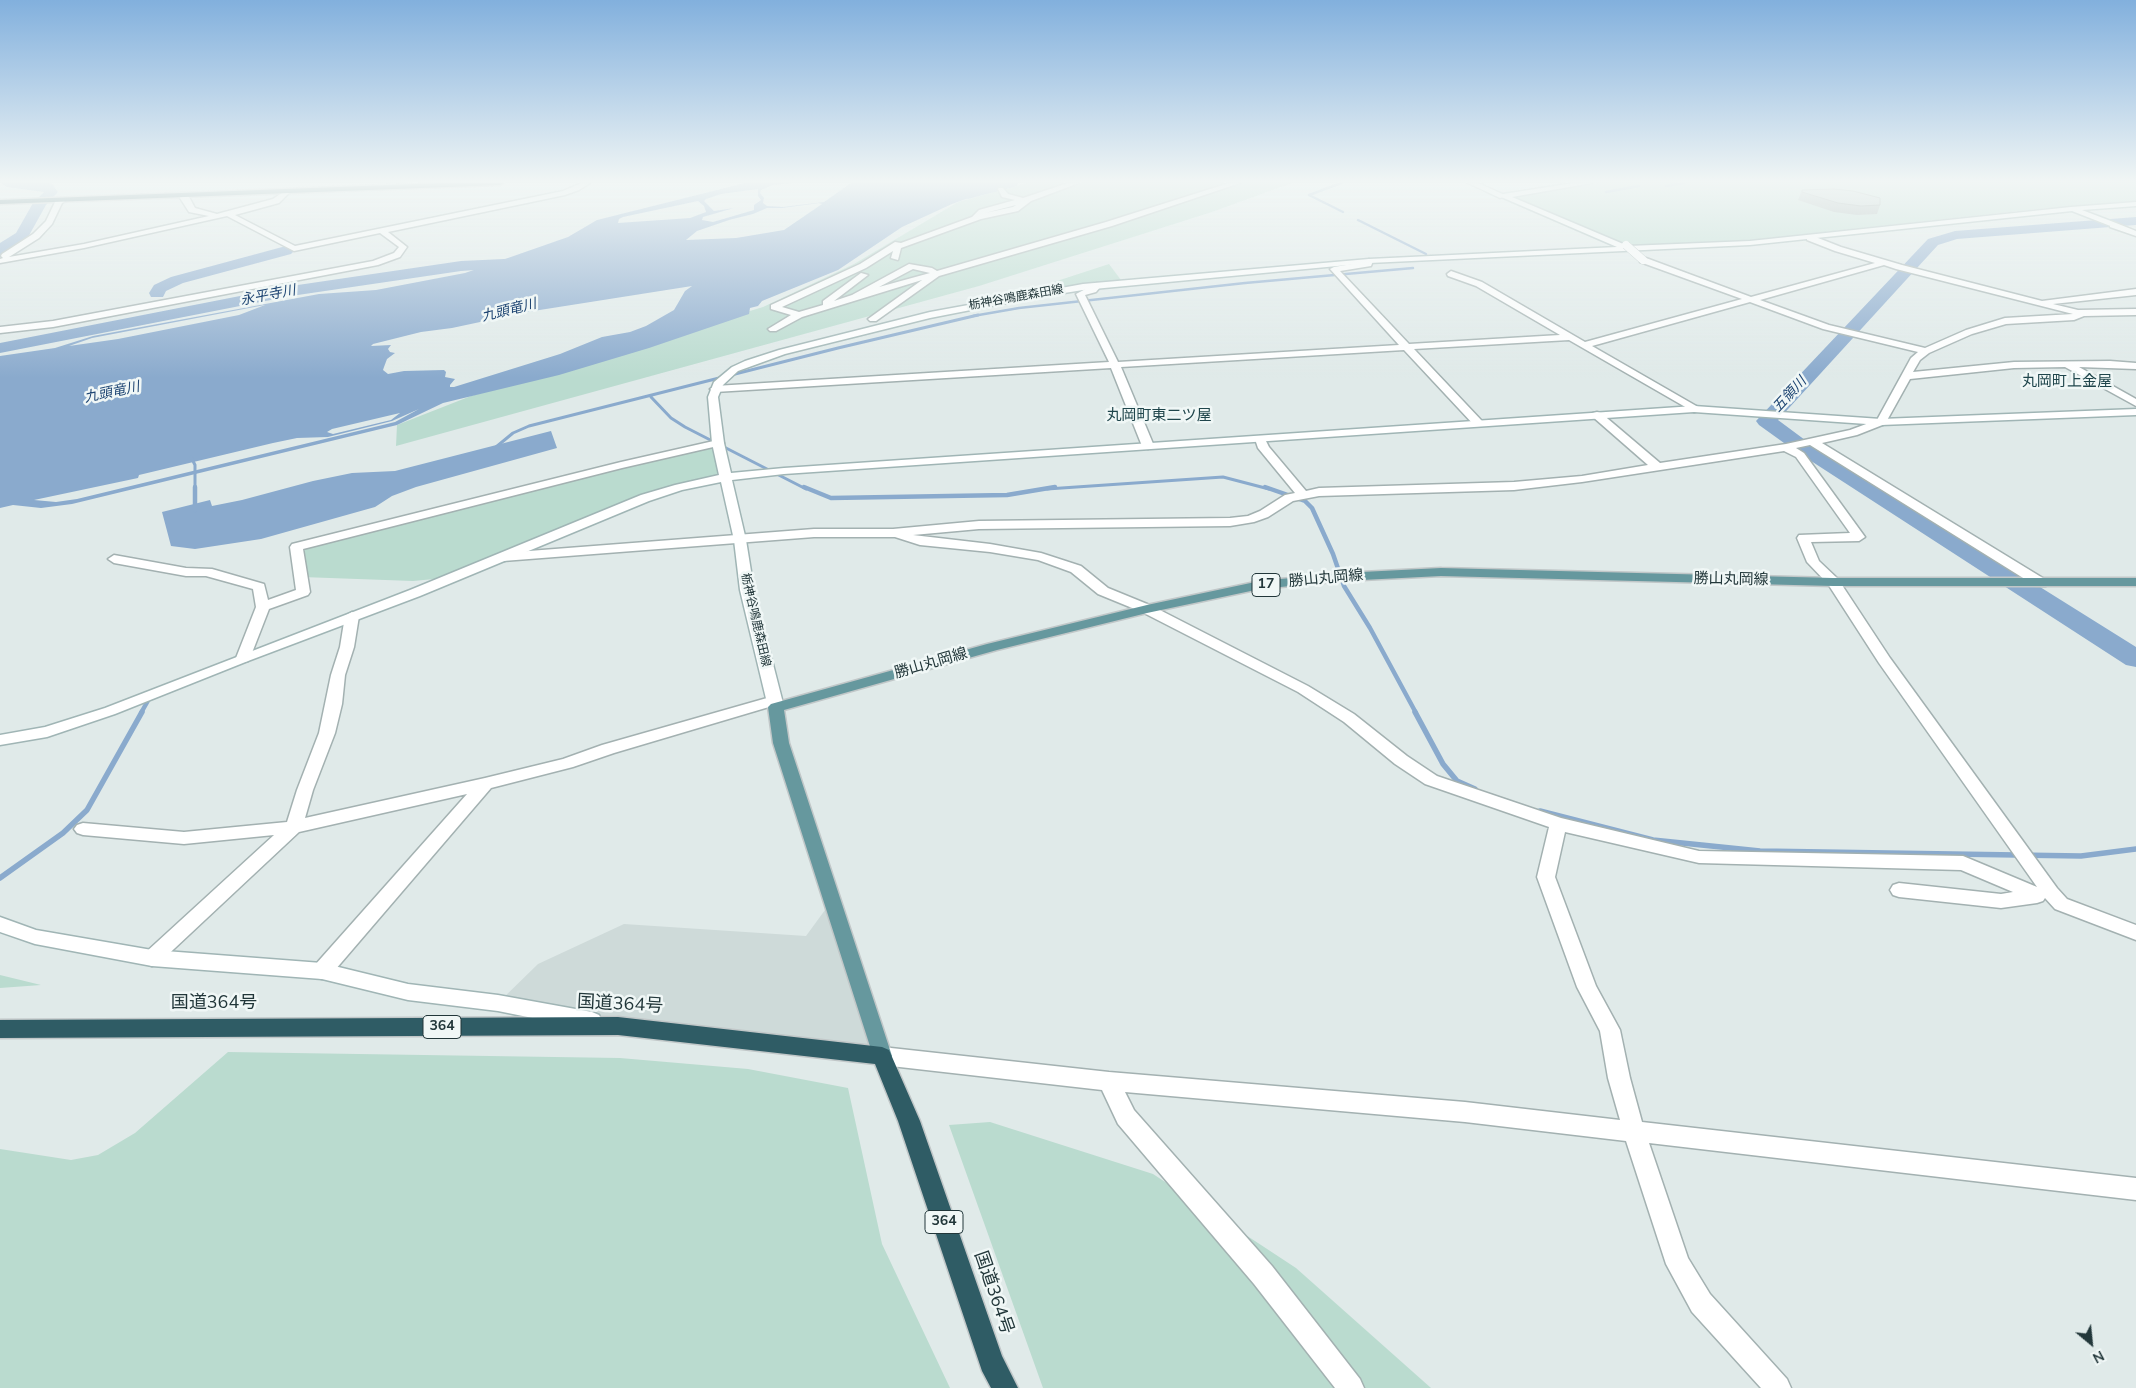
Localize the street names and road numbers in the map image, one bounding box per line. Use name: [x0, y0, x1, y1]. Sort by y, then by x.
street label: 栃神谷鳴鹿森田線: [967, 283, 1065, 313]
street label: 勝山丸岡線: [1288, 567, 1364, 591]
street label: 勝山丸岡線: [1693, 570, 1769, 590]
street label: 栃神谷鳴鹿森田線: [737, 572, 773, 668]
road number: 17: [1252, 574, 1280, 596]
street label: 勝山丸岡線: [892, 645, 970, 683]
street label: 国道364号: [576, 992, 664, 1018]
street label: 国道364号: [171, 993, 257, 1015]
road number: 364: [423, 1016, 461, 1038]
road number: 364: [925, 1210, 963, 1234]
street label: 国道364号: [969, 1249, 1017, 1337]

